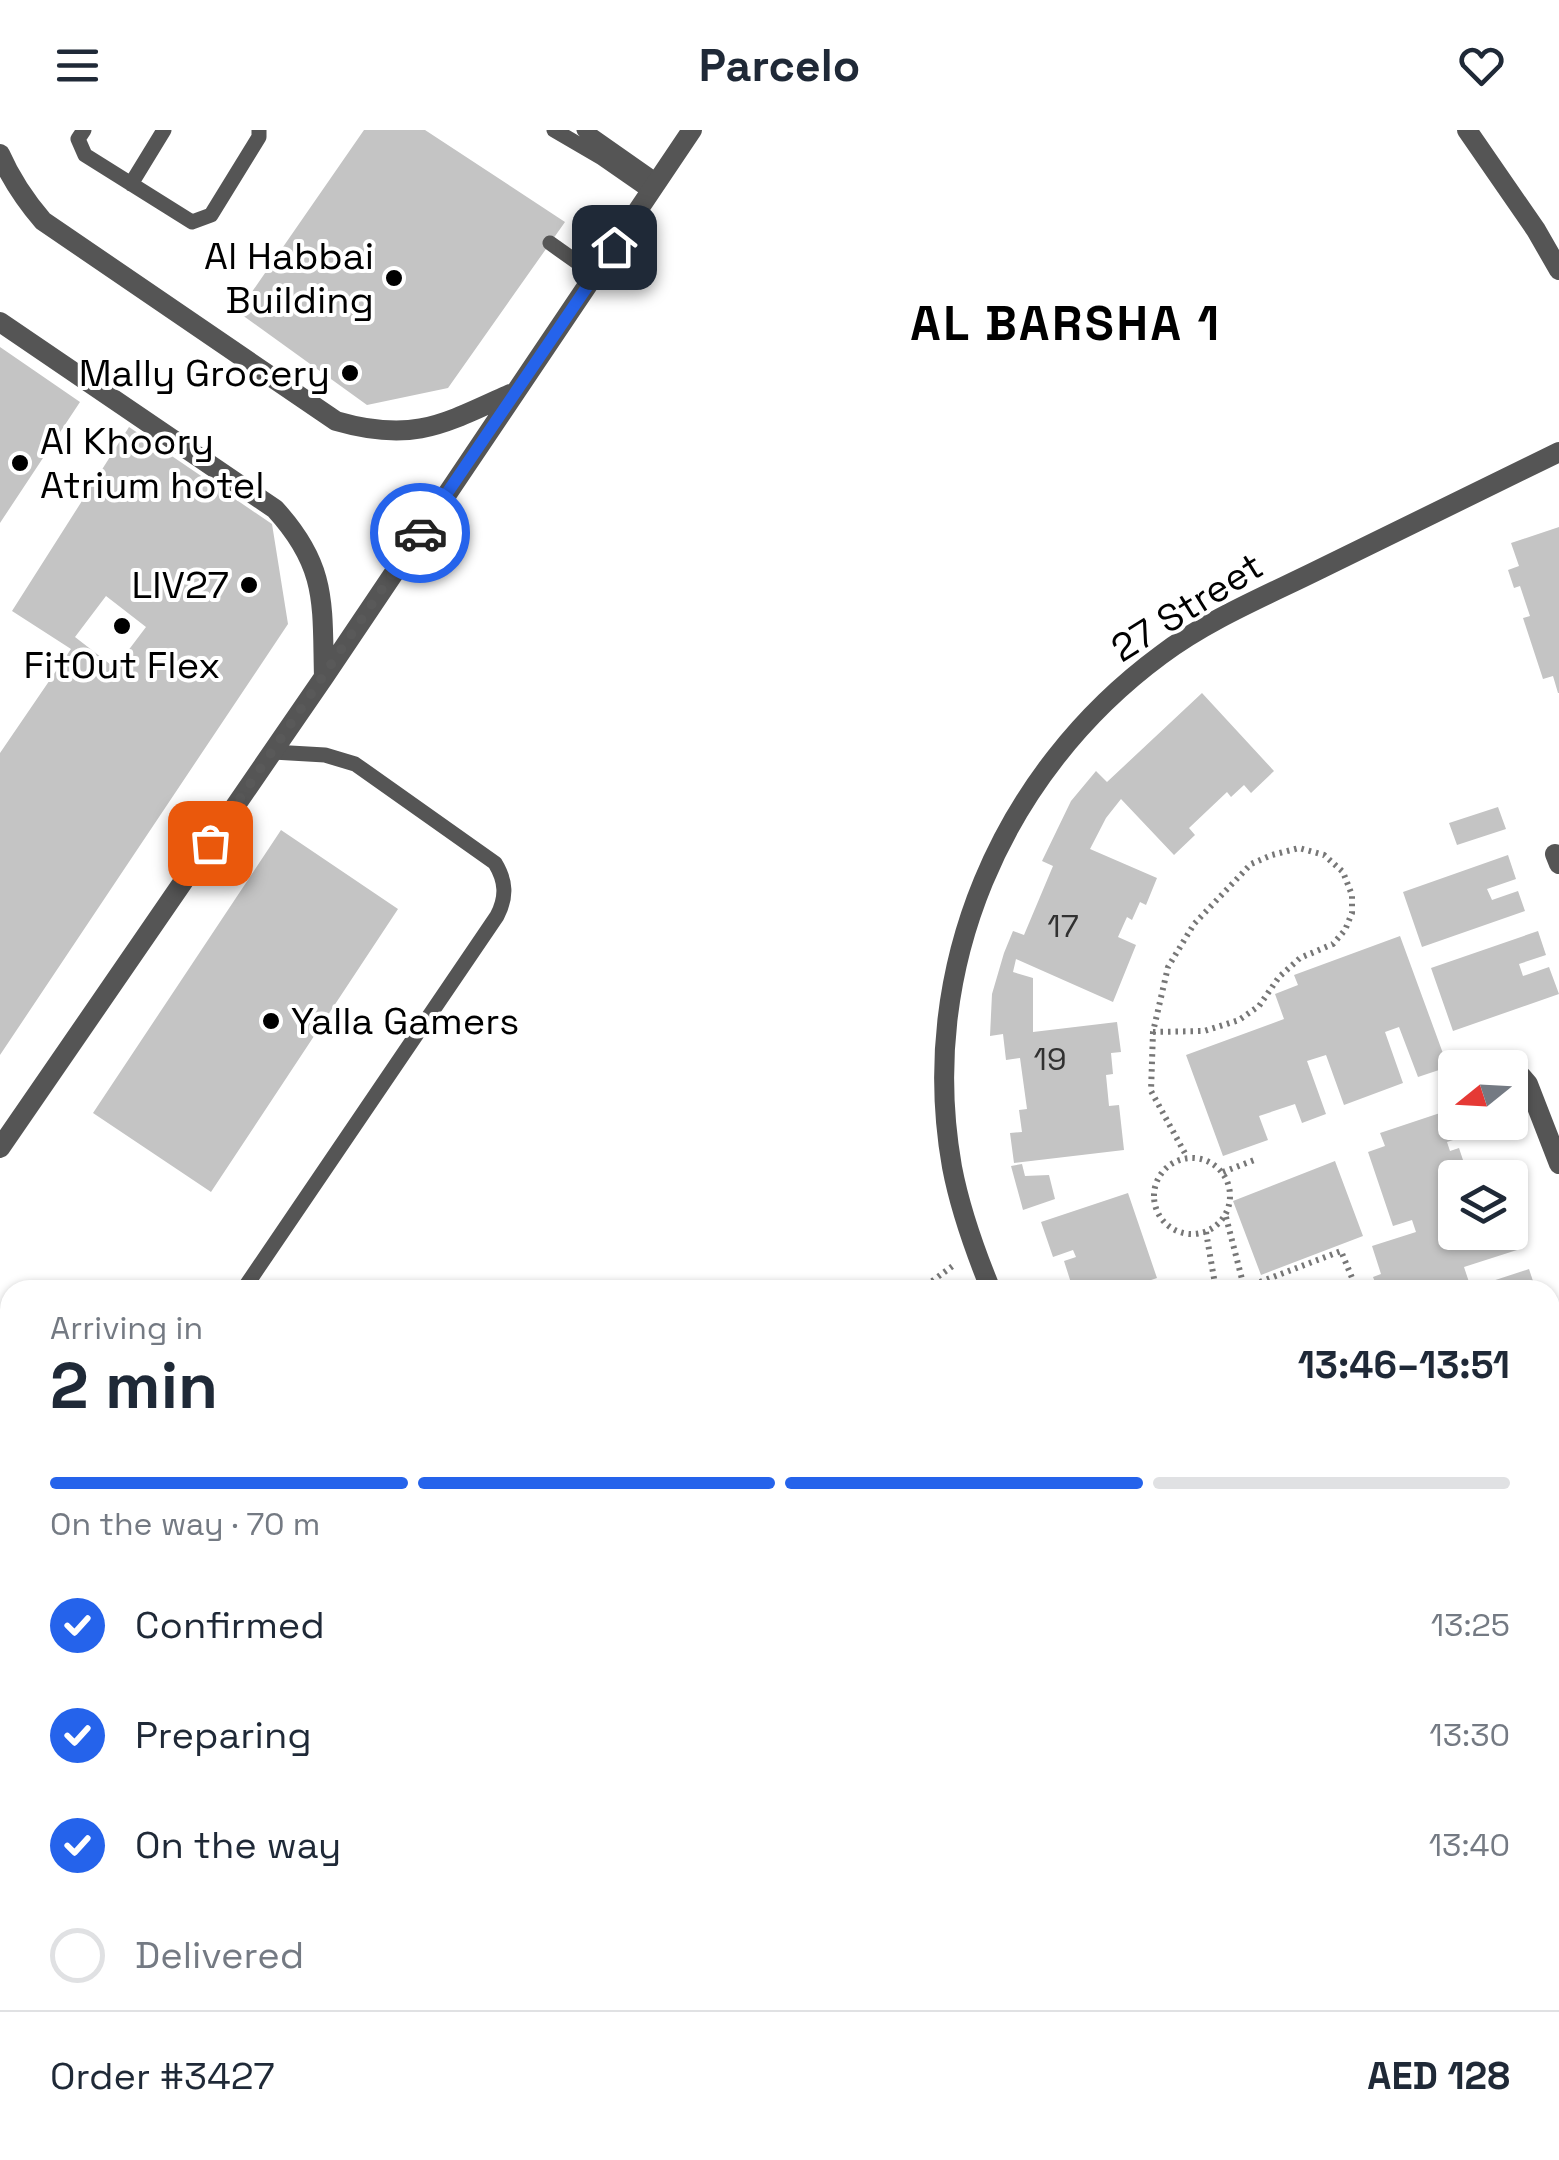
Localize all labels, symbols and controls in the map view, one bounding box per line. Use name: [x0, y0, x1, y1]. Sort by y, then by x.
text: Parcelo: [699, 37, 860, 94]
icon: menu: [50, 38, 105, 93]
icon: heart: [1454, 38, 1509, 93]
pin: [572, 205, 657, 290]
icon: home: [587, 220, 642, 275]
place label: Al Habbai Building: [204, 232, 374, 324]
marker: Al Habbai Building: [383, 267, 405, 289]
district label: AL BARSHA 1: [910, 293, 1222, 354]
place label: Mally Grocery: [79, 349, 330, 397]
marker: Mally Grocery: [339, 362, 361, 384]
place label: Al Khoory Atrium hotel: [40, 417, 265, 509]
marker: Al Khoory Atrium hotel: [9, 452, 31, 474]
courier: [370, 483, 470, 583]
icon: car: [393, 506, 448, 561]
street label: 27 Street: [1102, 542, 1272, 672]
place label: LIV27: [131, 561, 229, 609]
marker: LIV27: [238, 574, 260, 596]
marker: FitOut Flex: [111, 615, 133, 637]
place label: FitOut Flex: [24, 641, 220, 689]
pin: [168, 801, 253, 886]
icon: bag: [183, 816, 238, 871]
house number: 17: [1047, 906, 1079, 946]
place label: Yalla Gamers: [291, 997, 519, 1045]
marker: Yalla Gamers: [260, 1010, 282, 1032]
house number: 19: [1034, 1039, 1066, 1079]
north arrow: [1438, 1050, 1528, 1140]
map controls: [1438, 1050, 1528, 1250]
button: layers: [1438, 1160, 1528, 1250]
text: Arriving in: [50, 1308, 203, 1348]
text: 13:46–13:51: [1298, 1341, 1510, 1389]
text: 2 min: [50, 1344, 218, 1427]
text: On the way · 70 m: [50, 1504, 320, 1544]
icon: check: [50, 1598, 105, 1653]
text: Confirmed: [135, 1601, 325, 1649]
text: 13:25: [1431, 1605, 1510, 1645]
icon: check: [50, 1708, 105, 1763]
text: Preparing: [135, 1711, 312, 1759]
text: 13:30: [1429, 1715, 1510, 1755]
icon: check: [50, 1818, 105, 1873]
text: On the way: [135, 1821, 341, 1869]
text: 13:40: [1429, 1825, 1510, 1865]
text: Delivered: [135, 1931, 304, 1979]
text: Order #3427: [50, 2052, 275, 2100]
text: AED 128: [1367, 2052, 1510, 2100]

